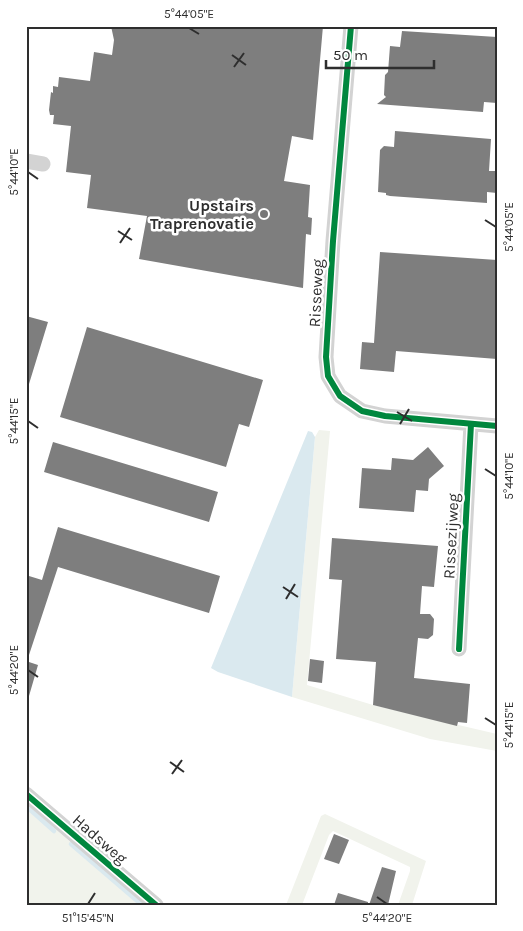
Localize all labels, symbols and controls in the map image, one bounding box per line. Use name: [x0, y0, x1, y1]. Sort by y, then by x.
text: 5°44'05"E: [164, 7, 214, 21]
scale bar: [326, 38, 433, 70]
text: 50 m: [333, 46, 368, 64]
text: 5°44'10"E: [7, 148, 21, 196]
place label: Upstairs Traprenovatie: [150, 196, 254, 233]
text: 5°44'05"E: [502, 202, 516, 252]
marker: Upstairs Traprenovatie: [258, 208, 270, 220]
street label: Risseweg: [305, 258, 327, 328]
text: 5°44'15"E: [7, 397, 21, 445]
text: 5°44'10"E: [502, 452, 516, 500]
street label: Rissezijweg: [439, 493, 463, 579]
text: 5°44'20"E: [7, 645, 21, 695]
text: 5°44'15"E: [502, 701, 516, 749]
street label: Hadsweg: [69, 810, 131, 868]
text: 51°15'45"N: [62, 911, 114, 925]
text: 5°44'20"E: [362, 911, 412, 925]

